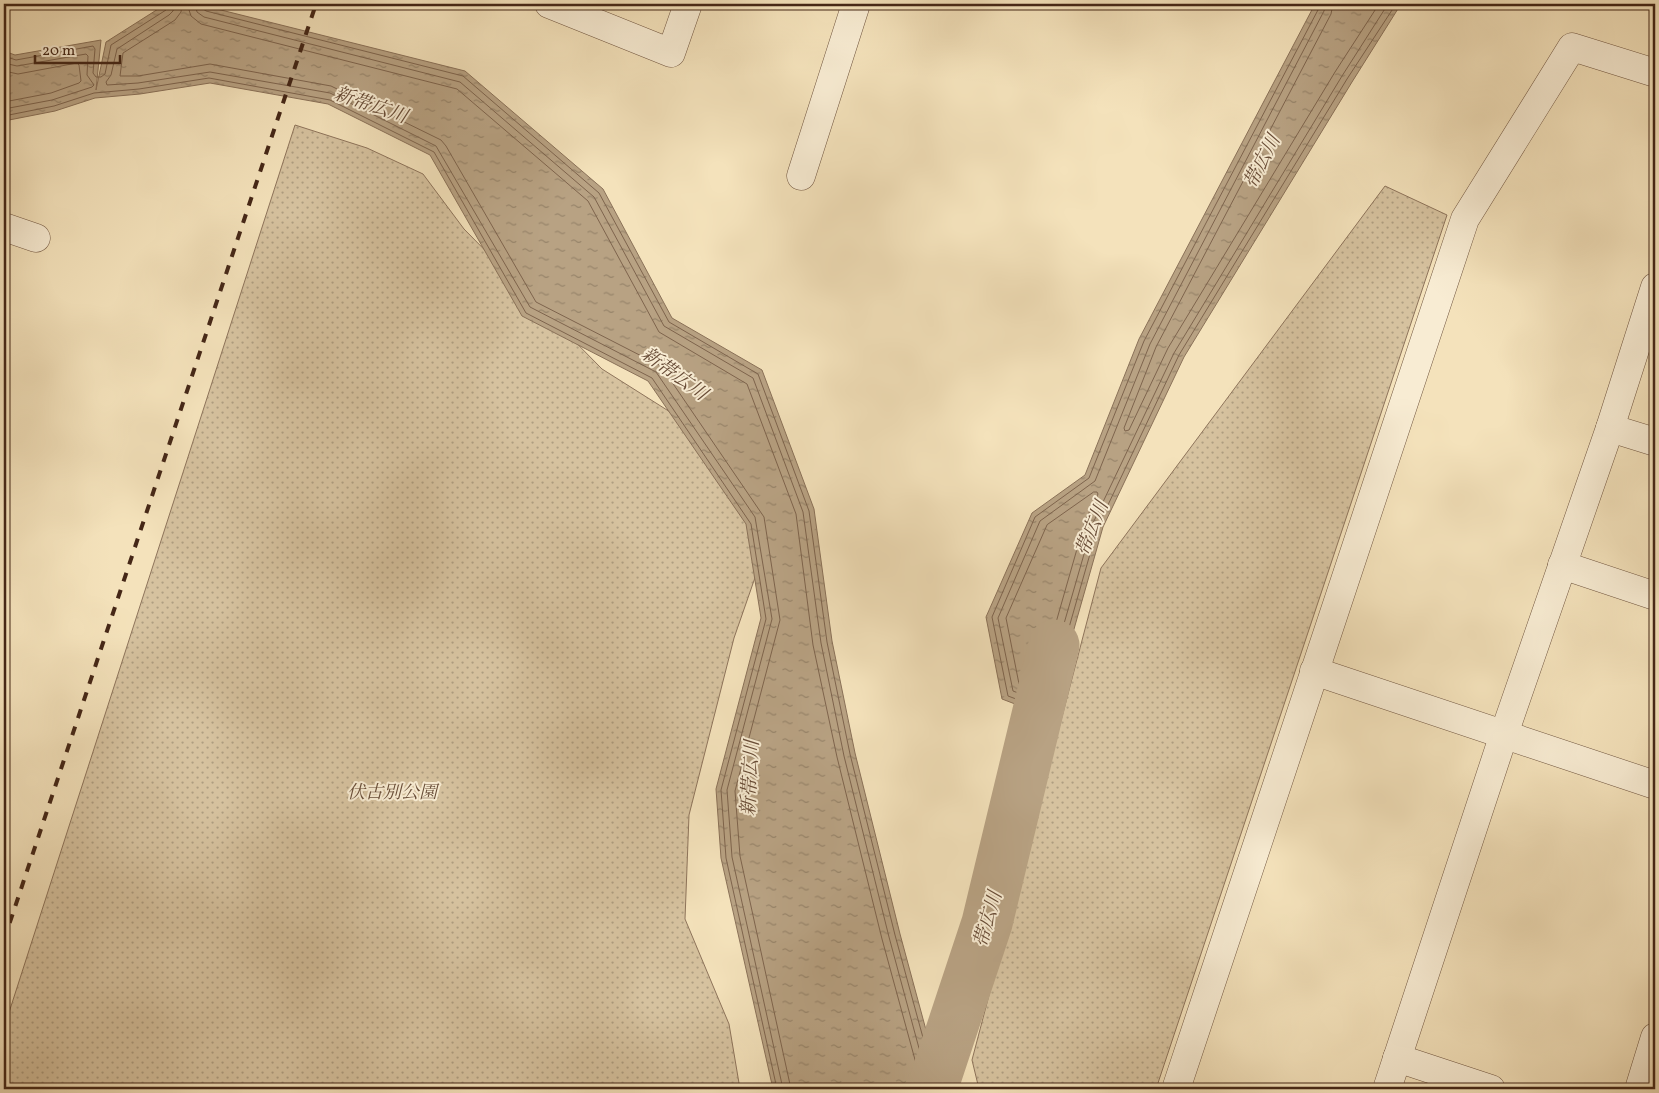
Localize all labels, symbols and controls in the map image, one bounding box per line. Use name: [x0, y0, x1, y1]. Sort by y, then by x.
scale bar: [35, 32, 120, 64]
text: 20 m: [42, 41, 75, 62]
water label: 新帯広川: [330, 81, 412, 131]
water label: 帯広川: [1238, 129, 1288, 193]
water label: 新帯広川: [635, 342, 714, 409]
water label: 帯広川: [1070, 496, 1116, 560]
water label: 新帯広川: [736, 737, 766, 817]
park label: 伏古別公園: [347, 781, 440, 806]
water label: 帯広川: [969, 887, 1010, 951]

